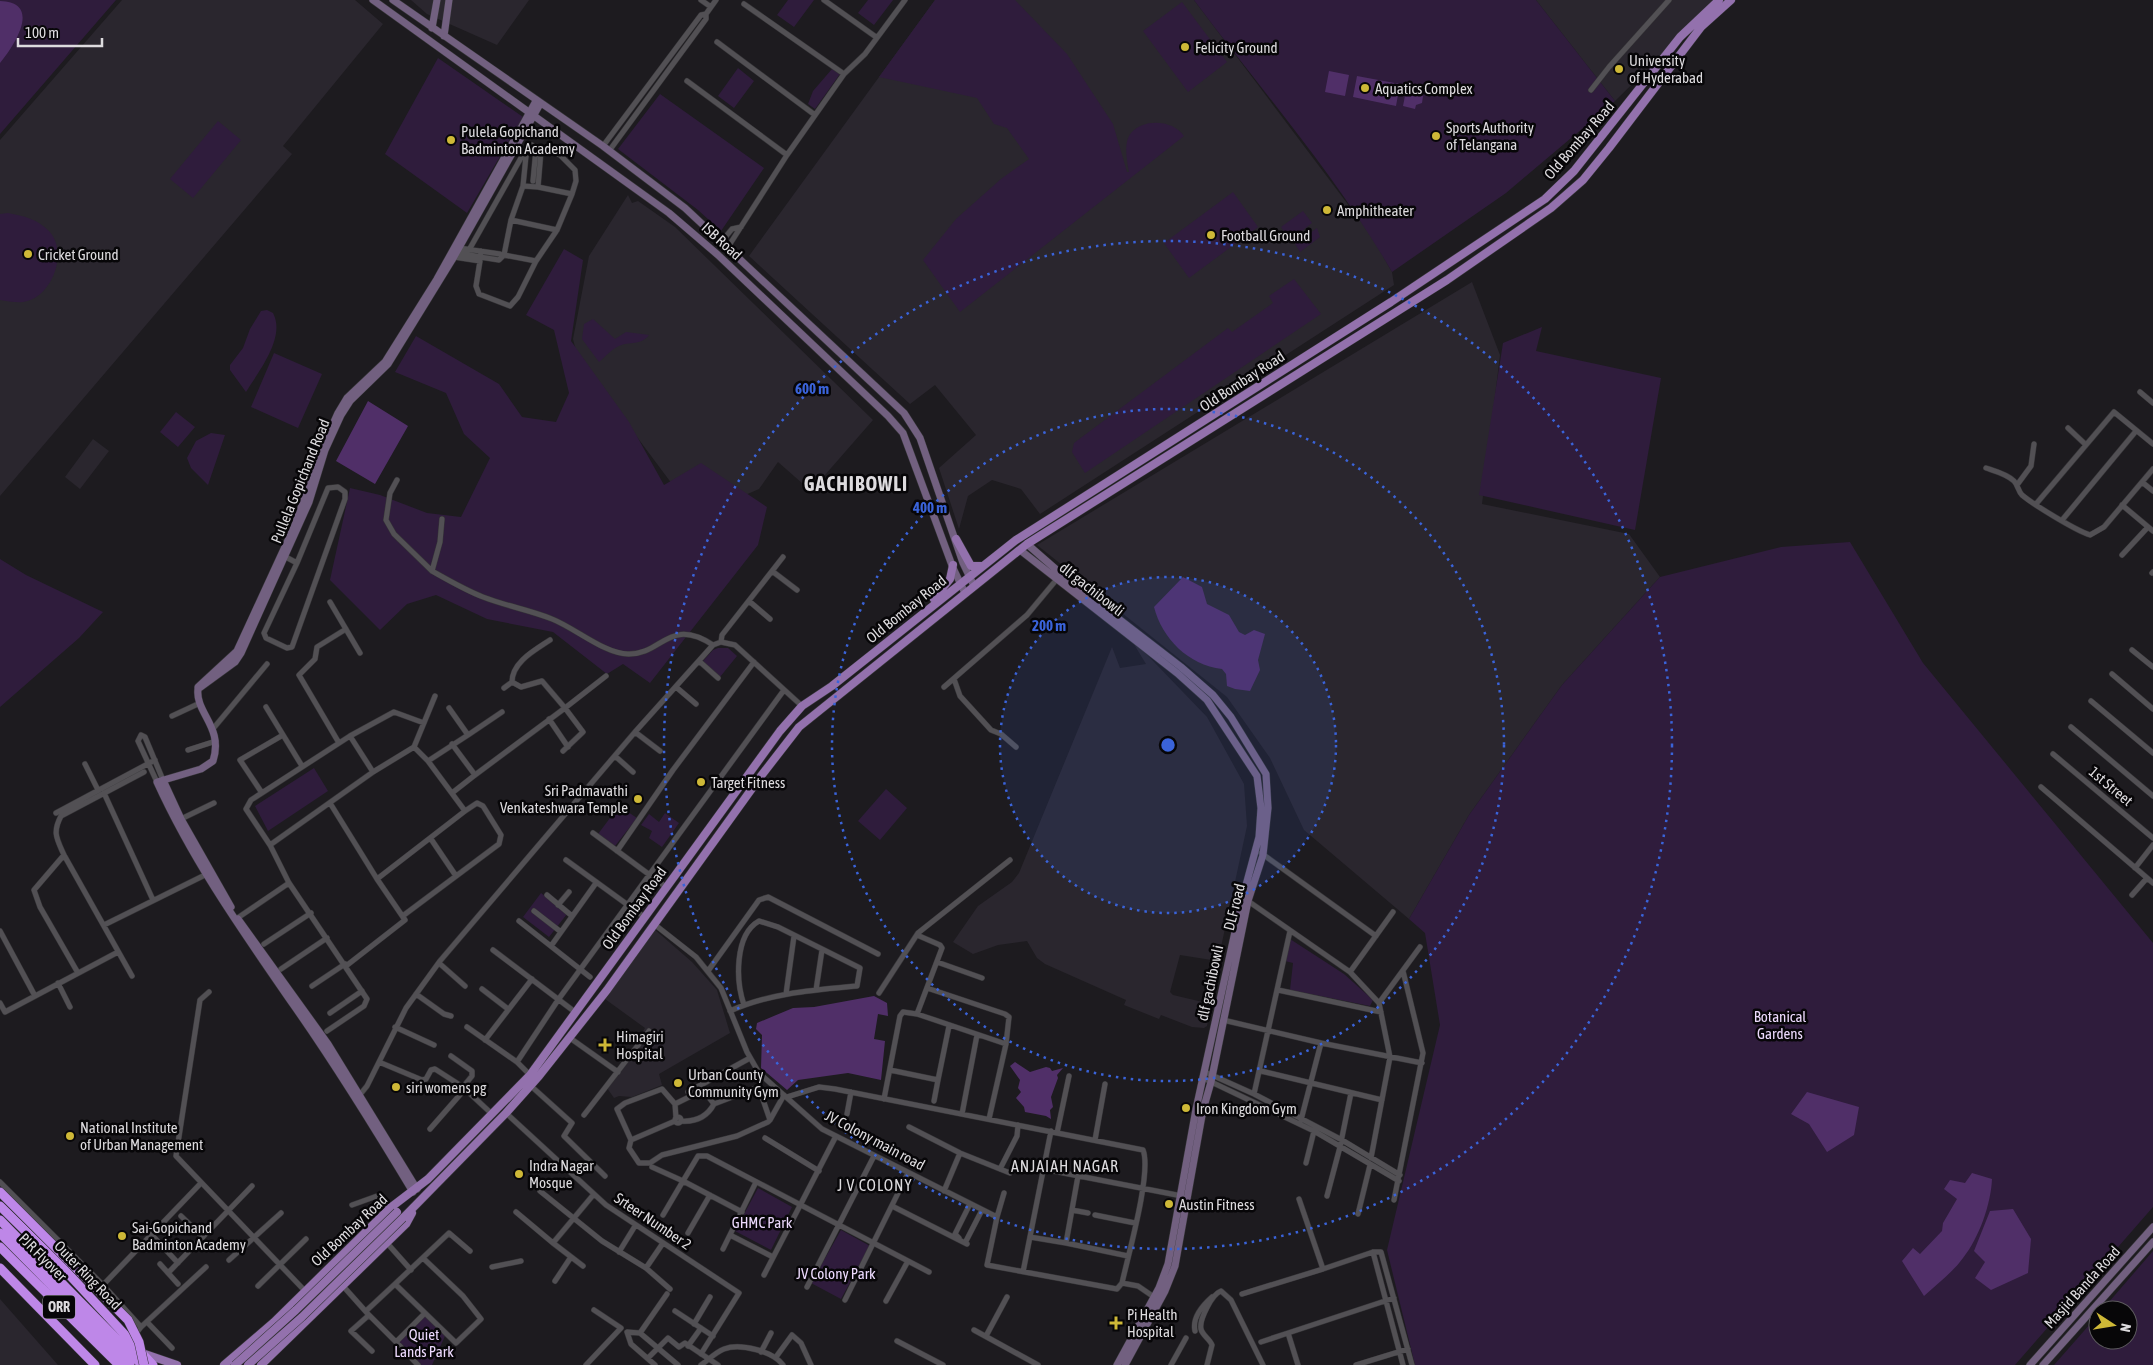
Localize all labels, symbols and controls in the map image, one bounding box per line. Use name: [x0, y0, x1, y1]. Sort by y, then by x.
scale bar: [18, 15, 101, 47]
text: 100 m: [25, 24, 59, 41]
place label: Felicity Ground: [1195, 39, 1278, 56]
marker: Felicity Ground: [1179, 41, 1191, 53]
place label: University of Hyderabad: [1629, 52, 1703, 86]
marker: University of Hyderabad: [1613, 63, 1625, 75]
place label: Aquatics Complex: [1375, 80, 1473, 97]
marker: Aquatics Complex: [1359, 82, 1371, 94]
street label: Old Bombay Road: [1541, 98, 1617, 182]
place label: Sports Authority of Telangana: [1446, 119, 1534, 153]
place label: Pulela Gopichand Badminton Academy: [461, 123, 575, 157]
marker: Sports Authority of Telangana: [1430, 130, 1442, 142]
marker: Pulela Gopichand Badminton Academy: [445, 134, 457, 146]
place label: Amphitheater: [1337, 202, 1414, 219]
marker: Amphitheater: [1321, 204, 1333, 216]
street label: ISB Road: [699, 219, 745, 263]
place label: Football Ground: [1221, 227, 1310, 244]
marker: Football Ground: [1205, 229, 1217, 241]
place label: Cricket Ground: [38, 246, 119, 263]
marker: Cricket Ground: [22, 248, 34, 260]
street label: Old Bombay Road: [1196, 347, 1288, 415]
text: 600 m: [795, 380, 829, 397]
street label: Pullela Gopichand Road: [267, 416, 333, 546]
district label: GACHIBOWLI: [804, 472, 908, 495]
text: 400 m: [912, 499, 947, 516]
street label: dlf gachibowli: [1056, 559, 1128, 619]
street label: Old Bombay Road: [863, 572, 949, 646]
text: 200 m: [1032, 617, 1066, 634]
centre of rings: [1159, 736, 1177, 754]
street label: 1st Street: [2086, 763, 2136, 809]
place label: Target Fitness: [711, 774, 785, 791]
marker: Target Fitness: [695, 776, 707, 788]
place label: Sri Padmavathi Venkateshwara Temple: [500, 782, 628, 816]
marker: Sri Padmavathi Venkateshwara Temple: [632, 793, 644, 805]
street label: Old Bombay Road: [598, 863, 670, 953]
street label: DLF road: [1220, 882, 1248, 932]
street label: dlf gachibowli: [1194, 944, 1226, 1022]
park label: Botanical Gardens: [1754, 1008, 1806, 1042]
place label: Himagiri Hospital: [616, 1028, 664, 1062]
marker: Himagiri Hospital: [598, 1038, 612, 1052]
place label: Urban County Community Gym: [688, 1066, 779, 1100]
marker: Urban County Community Gym: [672, 1077, 684, 1089]
place label: siri womens pg: [406, 1079, 487, 1096]
marker: siri womens pg: [390, 1081, 402, 1093]
place label: Iron Kingdom Gym: [1196, 1100, 1297, 1117]
marker: Iron Kingdom Gym: [1180, 1102, 1192, 1114]
street label: JV Colony main road: [822, 1107, 928, 1173]
place label: National Institute of Urban Management: [80, 1119, 203, 1153]
marker: National Institute of Urban Management: [64, 1130, 76, 1142]
place label: Indra Nagar Mosque: [529, 1157, 594, 1191]
district label: ANJAIAH NAGAR: [1011, 1157, 1119, 1175]
marker: Indra Nagar Mosque: [513, 1168, 525, 1180]
district label: J V COLONY: [837, 1176, 913, 1194]
street label: Srteer Number 2: [611, 1189, 695, 1253]
street label: Old Bombay Road: [307, 1190, 391, 1270]
place label: Austin Fitness: [1179, 1196, 1254, 1213]
marker: Austin Fitness: [1163, 1198, 1175, 1210]
park label: GHMC Park: [732, 1214, 793, 1231]
place label: Sai-Gopichand Badminton Academy: [132, 1219, 246, 1253]
street label: PJR Flyover: [16, 1230, 71, 1285]
marker: Sai-Gopichand Badminton Academy: [116, 1230, 128, 1242]
street label: Outer Ring Road: [51, 1237, 125, 1313]
street label: Masjid Banda Road: [2041, 1242, 2123, 1332]
park label: JV Colony Park: [796, 1265, 876, 1282]
road number: ORR: [43, 1295, 75, 1318]
north arrow: [2088, 1300, 2138, 1350]
place label: Pi Health Hospital: [1127, 1306, 1178, 1340]
marker: Pi Health Hospital: [1109, 1316, 1123, 1330]
text: N: [2117, 1322, 2134, 1333]
park label: Quiet Lands Park: [394, 1326, 454, 1360]

